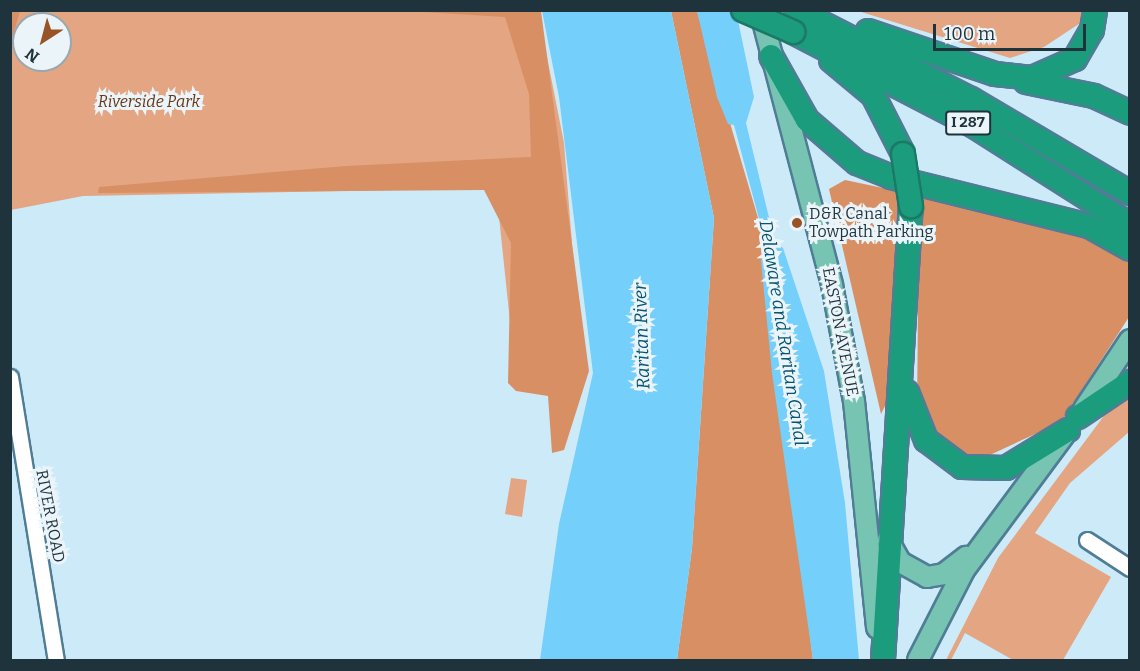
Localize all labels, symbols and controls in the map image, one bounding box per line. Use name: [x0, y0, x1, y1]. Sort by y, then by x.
north arrow: [12, 12, 72, 72]
scale bar: [936, 12, 1089, 50]
text: 100 m: [944, 23, 995, 45]
text: N: [22, 44, 43, 67]
park label: Riverside Park: [98, 92, 200, 112]
road number: I 287: [944, 111, 992, 135]
place label: D&R Canal Towpath Parking: [809, 204, 934, 242]
marker: D&R Canal Towpath Parking: [790, 216, 804, 230]
water label: Delaware and Raritan Canal: [754, 219, 812, 447]
street label: EASTON AVENUE: [818, 266, 862, 398]
water label: Raritan River: [629, 283, 655, 389]
street label: RIVER ROAD: [32, 468, 68, 564]

